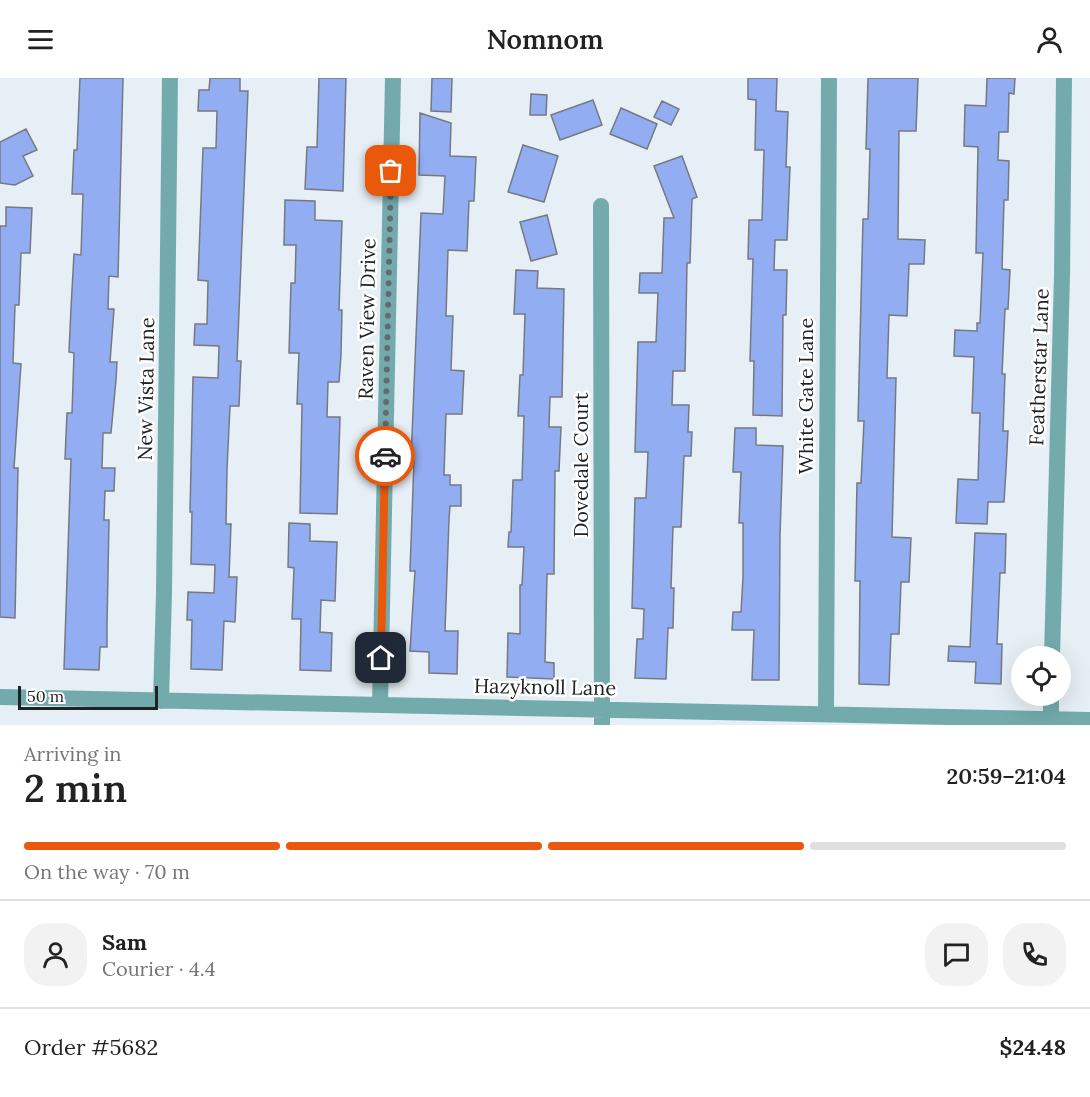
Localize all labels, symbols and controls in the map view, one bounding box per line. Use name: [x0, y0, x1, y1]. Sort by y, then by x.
text: Nomnom: [486, 22, 604, 56]
icon: menu: [24, 23, 57, 56]
icon: person: [1033, 23, 1066, 56]
pin: [365, 145, 416, 196]
icon: bag: [374, 154, 407, 187]
street label: Raven View Drive: [353, 238, 380, 400]
street label: Featherstar Lane: [1023, 288, 1054, 446]
street label: New Vista Lane: [132, 317, 159, 461]
street label: White Gate Lane: [793, 318, 818, 474]
street label: Dovedale Court: [568, 392, 593, 538]
courier: [355, 426, 415, 486]
icon: car: [369, 440, 402, 473]
pin: [355, 632, 406, 683]
icon: home: [364, 641, 397, 674]
map controls: [1011, 646, 1071, 706]
button: locate: [1011, 646, 1071, 706]
street label: Hazyknoll Lane: [474, 673, 617, 700]
scale bar: [18, 683, 158, 710]
text: 50 m: [27, 686, 64, 706]
text: Arriving in: [24, 741, 121, 766]
text: 20:59–21:04: [947, 762, 1066, 790]
text: 2 min: [24, 763, 127, 813]
text: On the way · 70 m: [24, 859, 190, 884]
button: person: [24, 923, 87, 986]
button: chat: [925, 923, 988, 986]
button: phone: [1003, 923, 1066, 986]
text: Sam: [102, 928, 147, 956]
text: Courier · 4.4: [102, 956, 216, 981]
text: Order #5682: [24, 1033, 158, 1061]
text: $24.48: [1000, 1033, 1066, 1061]

